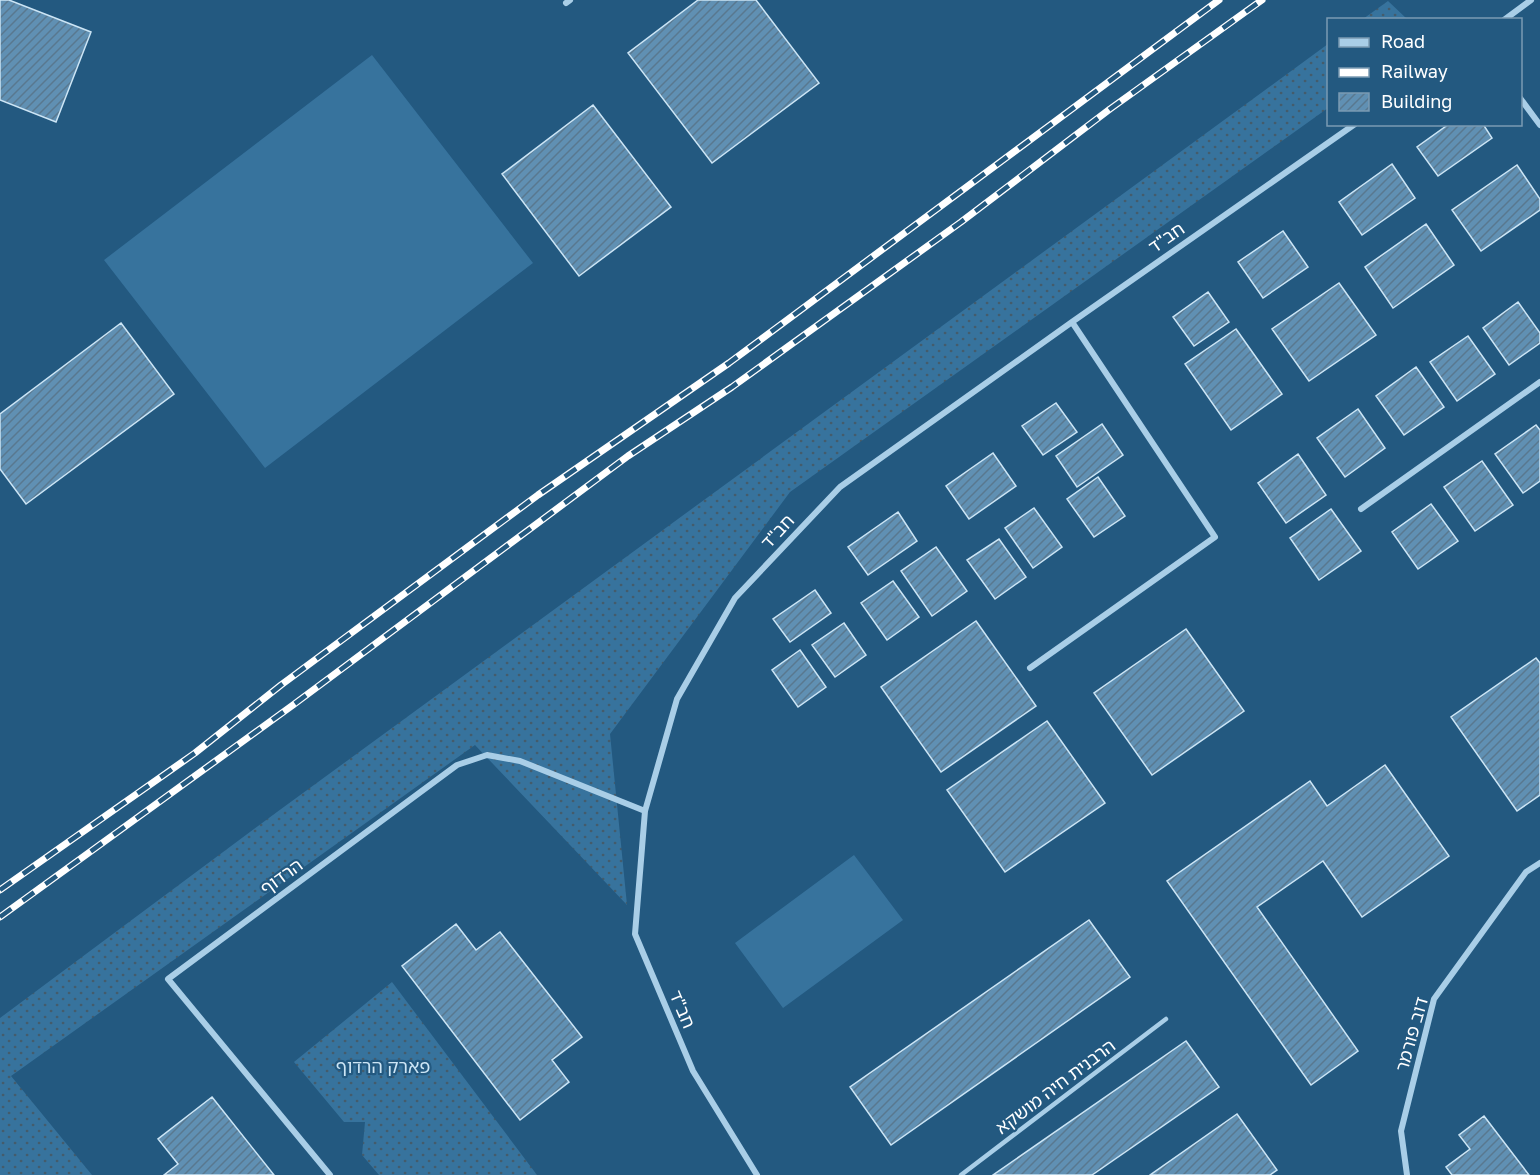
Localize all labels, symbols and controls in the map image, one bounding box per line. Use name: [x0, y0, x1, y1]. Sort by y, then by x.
legend: [1327, 18, 1522, 126]
text: Road: [1381, 30, 1425, 52]
text: Railway: [1381, 60, 1448, 82]
text: Building: [1381, 90, 1452, 112]
street label: חב"ד: [1144, 217, 1188, 257]
street label: חב"ד: [756, 509, 798, 553]
street label: הרדוף: [256, 853, 306, 899]
street label: חב"ד: [665, 987, 701, 1031]
street label: דוב פורמר: [1390, 994, 1432, 1074]
street label: הרבנית חיה מושקא: [991, 1034, 1119, 1138]
park label: פארק הרדוף: [336, 1055, 430, 1077]

